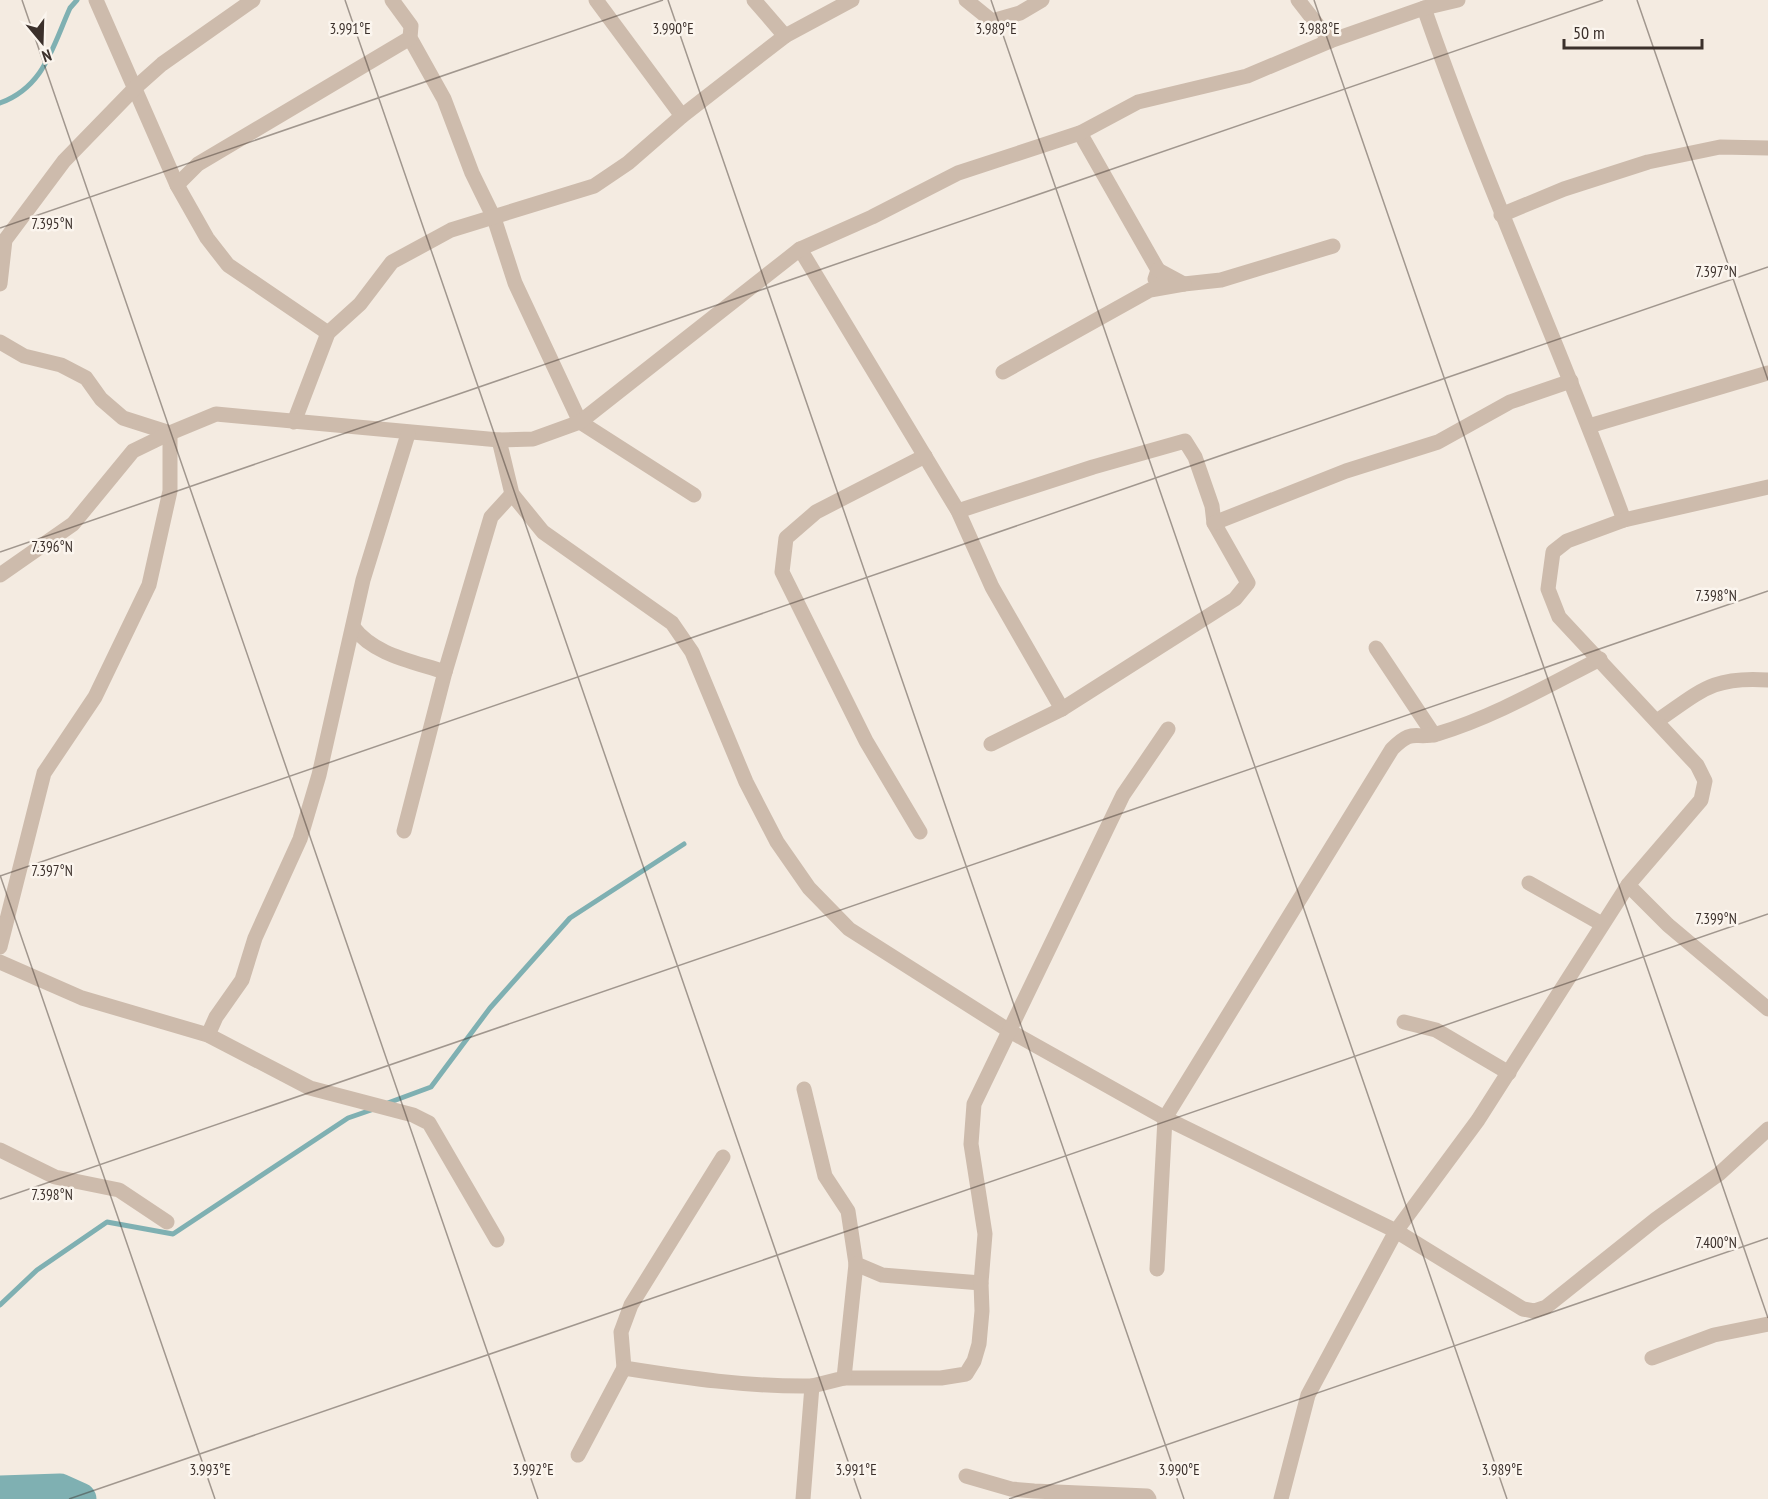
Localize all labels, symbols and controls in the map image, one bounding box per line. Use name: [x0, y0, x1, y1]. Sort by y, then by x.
north arrow: [12, 12, 72, 72]
scale bar: [1564, 12, 1702, 50]
text: 3.991°E: [329, 19, 371, 38]
text: 3.990°E: [652, 19, 694, 38]
text: 3.989°E: [975, 19, 1017, 38]
text: 3.988°E: [1298, 19, 1340, 38]
text: 50 m: [1573, 21, 1605, 44]
text: N: [40, 45, 54, 67]
text: 7.395°N: [31, 214, 73, 233]
text: 7.397°N: [1695, 262, 1737, 281]
text: 7.396°N: [31, 537, 73, 556]
text: 7.398°N: [1695, 586, 1737, 605]
text: 7.397°N: [31, 861, 73, 880]
text: 7.399°N: [1695, 909, 1737, 928]
text: 7.398°N: [31, 1185, 73, 1204]
text: 7.400°N: [1695, 1233, 1737, 1252]
text: 3.993°E: [189, 1460, 231, 1479]
text: 3.992°E: [512, 1460, 554, 1479]
text: 3.991°E: [835, 1460, 877, 1479]
text: 3.990°E: [1158, 1460, 1200, 1479]
text: 3.989°E: [1481, 1460, 1523, 1479]

